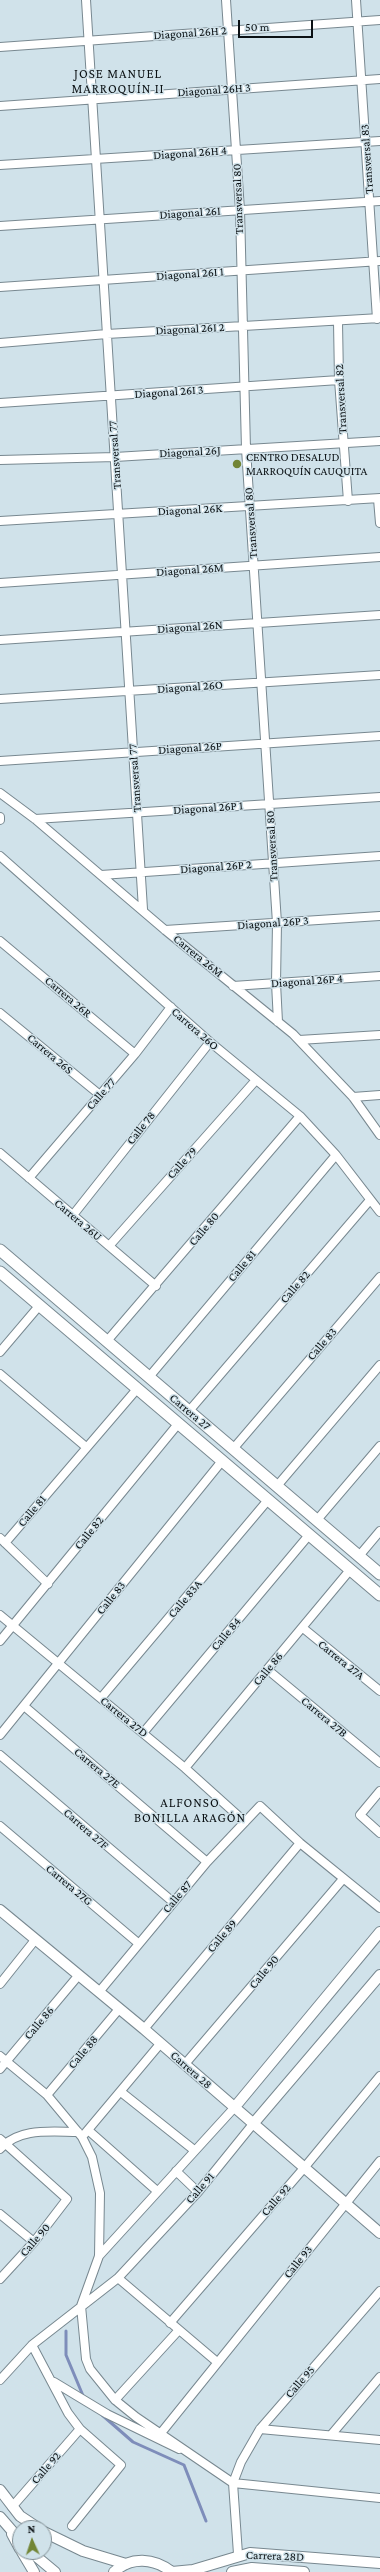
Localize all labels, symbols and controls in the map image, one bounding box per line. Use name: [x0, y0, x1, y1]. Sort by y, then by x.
scale bar: [240, 12, 315, 38]
text: 50 m: [245, 20, 269, 34]
street label: Diagonal 26H 2: [153, 23, 227, 43]
district label: JOSE MANUEL MARROQUÍN II: [71, 66, 165, 97]
street label: Diagonal 26H 3: [177, 80, 251, 100]
street label: Transversal 83: [357, 124, 377, 194]
street label: Diagonal 26H 4: [153, 143, 227, 163]
street label: Transversal 80: [230, 163, 246, 235]
street label: Diagonal 26I: [159, 204, 221, 222]
street label: Diagonal 26I 1: [156, 264, 224, 284]
street label: Diagonal 26I 2: [155, 320, 225, 338]
street label: Transversal 82: [332, 364, 350, 434]
street label: Diagonal 26I 3: [134, 382, 204, 402]
street label: Transversal 77: [105, 420, 125, 490]
street label: Diagonal 26J: [159, 443, 221, 461]
place label: CENTRO DESALUD MARROQUÍN CAUQUITA: [246, 450, 367, 478]
marker: CENTRO DESALUD MARROQUÍN CAUQUITA: [231, 458, 243, 470]
street label: Transversal 80: [241, 487, 261, 559]
street label: Diagonal 26K: [157, 501, 223, 519]
street label: Diagonal 26M: [156, 560, 224, 580]
street label: Diagonal 26N: [157, 618, 223, 636]
street label: Diagonal 26O: [157, 678, 223, 696]
street label: Diagonal 26P: [158, 739, 222, 757]
street label: Transversal 77: [125, 743, 145, 813]
street label: Diagonal 26P 1: [173, 798, 243, 818]
street label: Transversal 80: [263, 810, 281, 882]
street label: Diagonal 26P 2: [180, 857, 252, 877]
street label: Diagonal 26P 3: [237, 913, 309, 933]
street label: Carrera 26M: [170, 932, 226, 980]
street label: Diagonal 26P 4: [271, 971, 343, 991]
street label: Carrera 26R: [42, 973, 94, 1021]
street label: Carrera 26O: [168, 1005, 222, 1053]
street label: Carrera 26S: [24, 1031, 76, 1077]
street label: Calle 77: [83, 1075, 119, 1113]
street label: Calle 78: [124, 1108, 158, 1148]
street label: Calle 79: [164, 1144, 200, 1182]
street label: Carrera 26U: [51, 1196, 105, 1244]
street label: Calle 80: [186, 1209, 222, 1249]
street label: Calle 81: [225, 1247, 259, 1285]
street label: Calle 82: [277, 1268, 313, 1306]
street label: Calle 83: [304, 1325, 340, 1363]
street label: Carrera 27: [167, 1391, 213, 1433]
street label: Calle 81: [15, 1492, 49, 1530]
street label: Calle 82: [71, 1514, 107, 1552]
street label: Calle 83A: [165, 1577, 205, 1621]
street label: Calle 83: [93, 1579, 129, 1617]
street label: Calle 84: [208, 1614, 244, 1654]
street label: Carrera 27A: [315, 1637, 367, 1683]
street label: Calle 86: [250, 1649, 286, 1689]
street label: Carrera 27D: [97, 1693, 151, 1741]
street label: Carrera 27B: [298, 1694, 350, 1740]
street label: Carrera 27E: [71, 1745, 123, 1791]
district label: ALFONSO BONILLA ARAGÓN: [134, 1795, 246, 1826]
street label: Carrera 27F: [61, 1806, 111, 1852]
street label: Carrera 27G: [43, 1861, 95, 1909]
street label: Calle 87: [159, 1878, 195, 1916]
street label: Calle 89: [204, 1916, 240, 1956]
street label: Calle 90: [246, 1952, 282, 1992]
street label: Calle 86: [21, 2003, 57, 2043]
street label: Calle 88: [65, 2032, 101, 2072]
street label: Carrera 28: [167, 2048, 215, 2092]
street label: Calle 91: [183, 2170, 217, 2206]
street label: Calle 92: [258, 2181, 294, 2219]
street label: Calle 90: [17, 2220, 53, 2260]
street label: Calle 93: [280, 2243, 316, 2281]
street label: Calle 95: [282, 2363, 318, 2401]
street label: Calle 92: [28, 2449, 64, 2487]
north arrow: [12, 2520, 52, 2560]
text: N: [27, 2523, 35, 2535]
street label: Carrera 28D: [246, 2548, 304, 2564]

